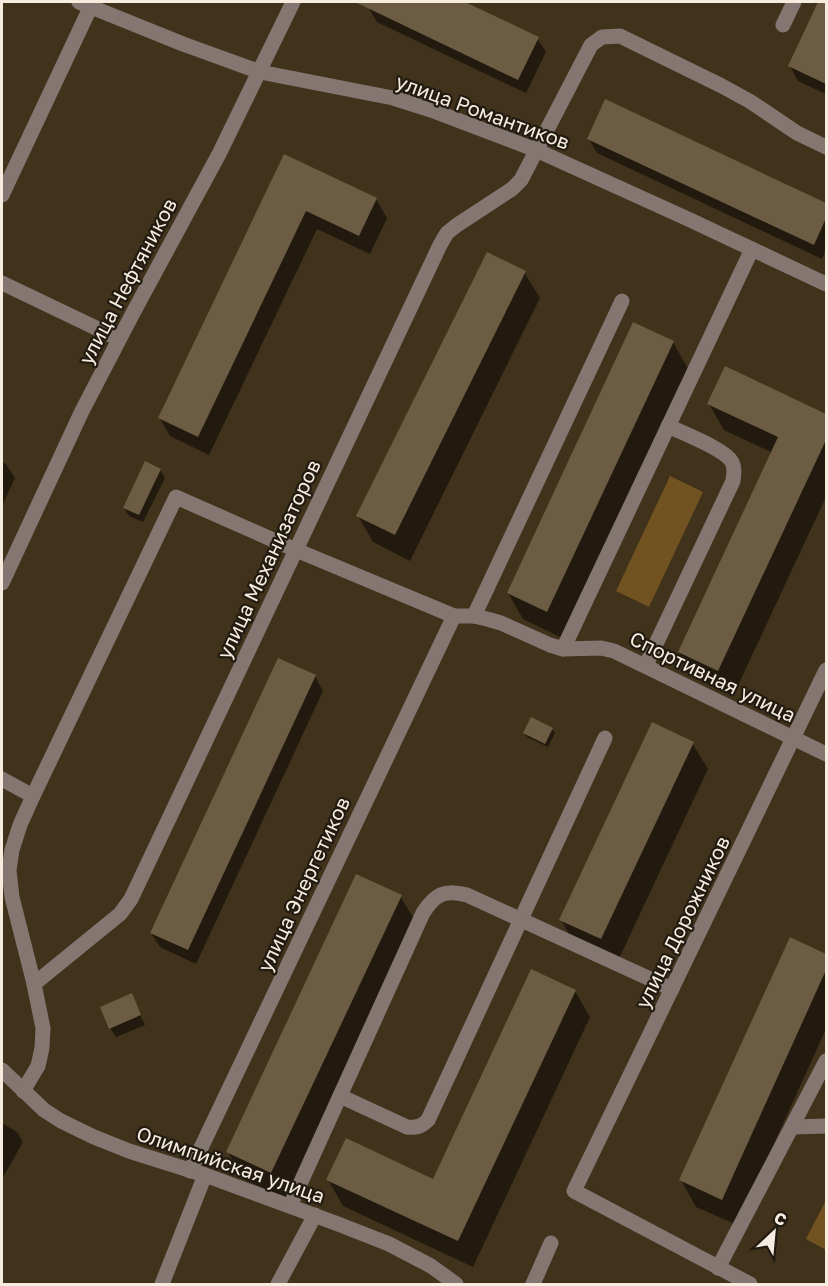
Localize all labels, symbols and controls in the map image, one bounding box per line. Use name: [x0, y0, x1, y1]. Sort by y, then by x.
street label: улица Романтиков: [393, 68, 573, 154]
street label: улица Нефтяников: [73, 194, 181, 368]
street label: улица Механизаторов: [211, 455, 325, 663]
street label: Спортивная улица: [626, 625, 800, 727]
street label: улица Энергетиков: [252, 793, 354, 975]
street label: улица Дорожников: [630, 832, 734, 1012]
street label: Олимпийская улица: [134, 1121, 328, 1207]
north arrow: [744, 1202, 804, 1262]
text: С: [771, 1207, 790, 1230]

